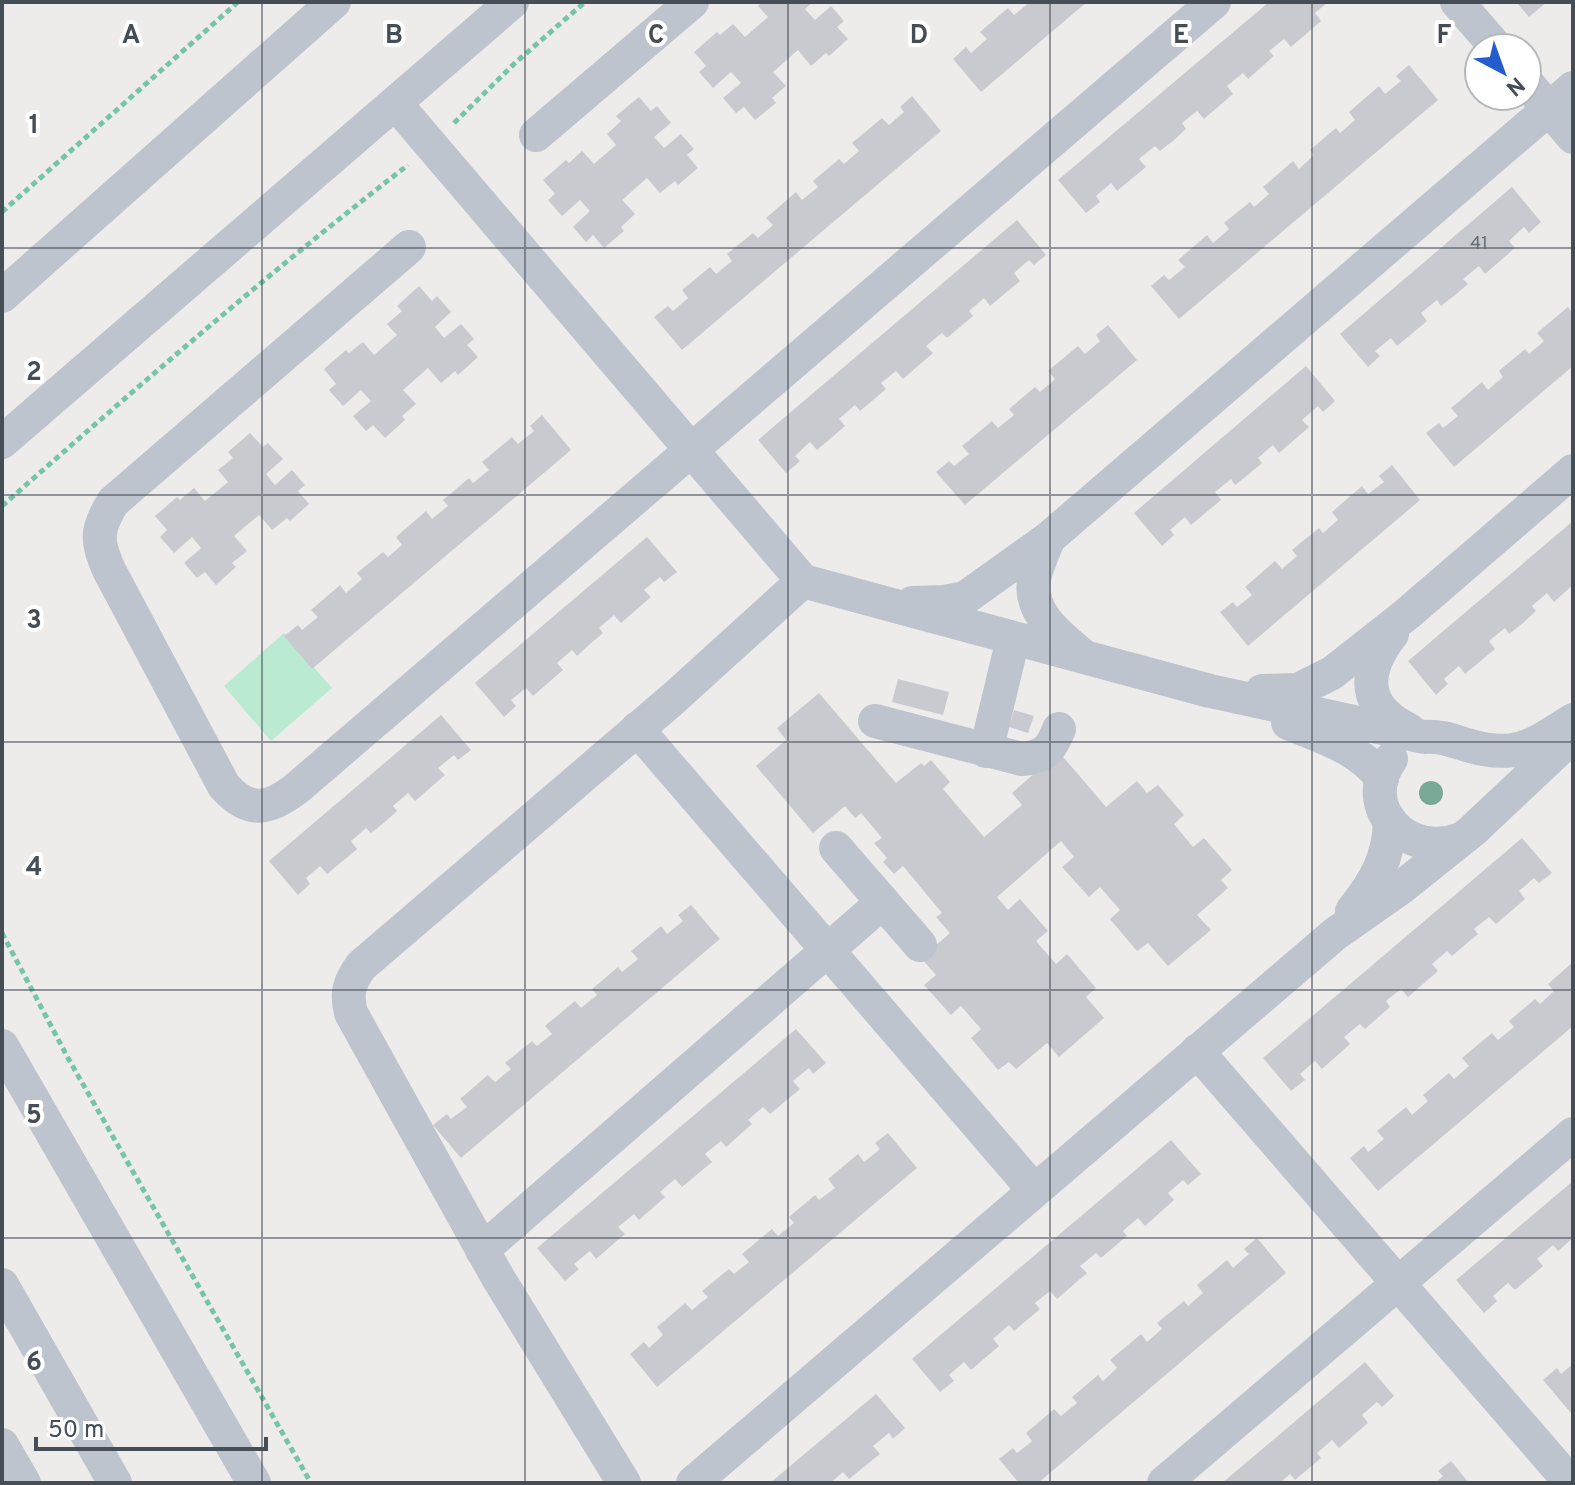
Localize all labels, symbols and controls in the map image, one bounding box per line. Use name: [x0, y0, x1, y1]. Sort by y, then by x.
text: A: [122, 20, 140, 53]
text: B: [385, 20, 403, 53]
text: C: [648, 20, 664, 53]
text: D: [910, 20, 928, 53]
text: E: [1173, 20, 1189, 53]
text: F: [1437, 20, 1452, 53]
north arrow: [1463, 32, 1543, 112]
text: N: [1500, 70, 1529, 101]
text: 1: [29, 110, 39, 143]
house number: 41: [1470, 233, 1488, 256]
text: 2: [26, 357, 42, 390]
text: 3: [26, 605, 42, 638]
text: 4: [26, 852, 42, 885]
text: 5: [26, 1100, 42, 1133]
text: 6: [26, 1347, 42, 1380]
scale bar: [36, 1401, 266, 1451]
text: 50 m: [48, 1416, 104, 1446]

